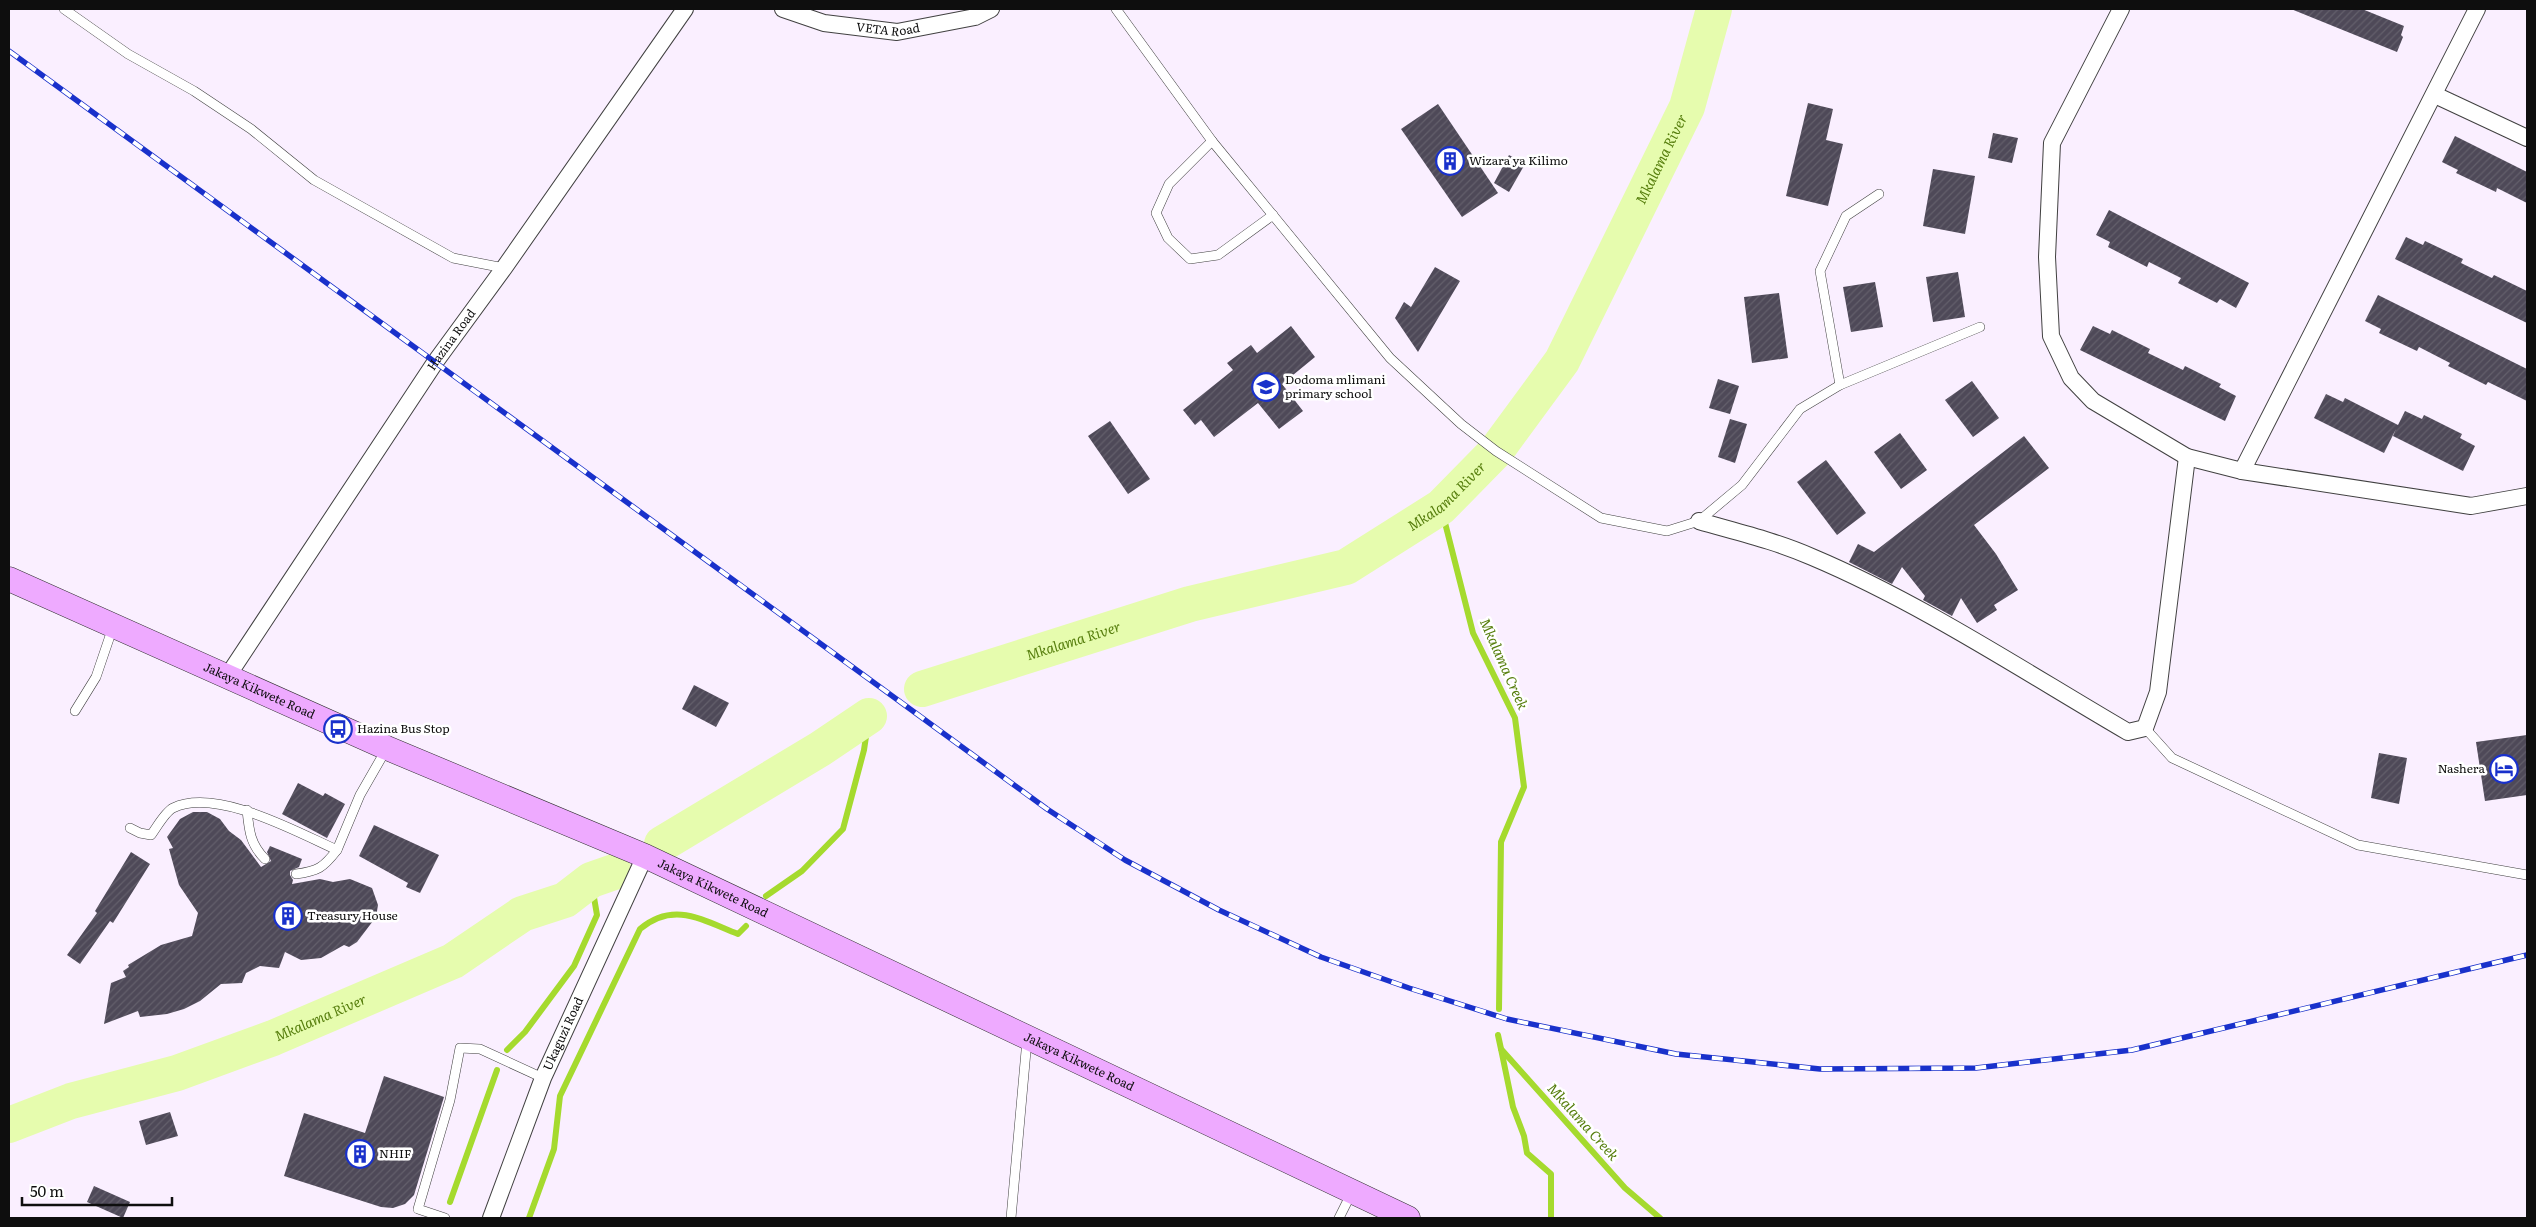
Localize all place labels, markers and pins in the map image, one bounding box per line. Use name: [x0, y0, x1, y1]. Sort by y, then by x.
building icon: Wizara ya Kilimo: [1435, 146, 1465, 176]
place label: Wizara ya Kilimo: [1469, 151, 1568, 169]
place label: Dodoma mlimani primary school: [1285, 370, 1385, 402]
school or university icon: Dodoma mlimani primary school: [1251, 372, 1281, 402]
bus stop icon: Hazina Bus Stop: [323, 714, 353, 744]
place label: Hazina Bus Stop: [357, 719, 450, 737]
hotel icon: Nashera: [2489, 754, 2519, 784]
place label: Nashera: [2438, 759, 2486, 777]
building icon: Treasury House: [273, 901, 303, 931]
place label: Treasury House: [307, 906, 398, 924]
building icon: NHIF: [345, 1139, 375, 1169]
place label: NHIF: [379, 1144, 411, 1162]

